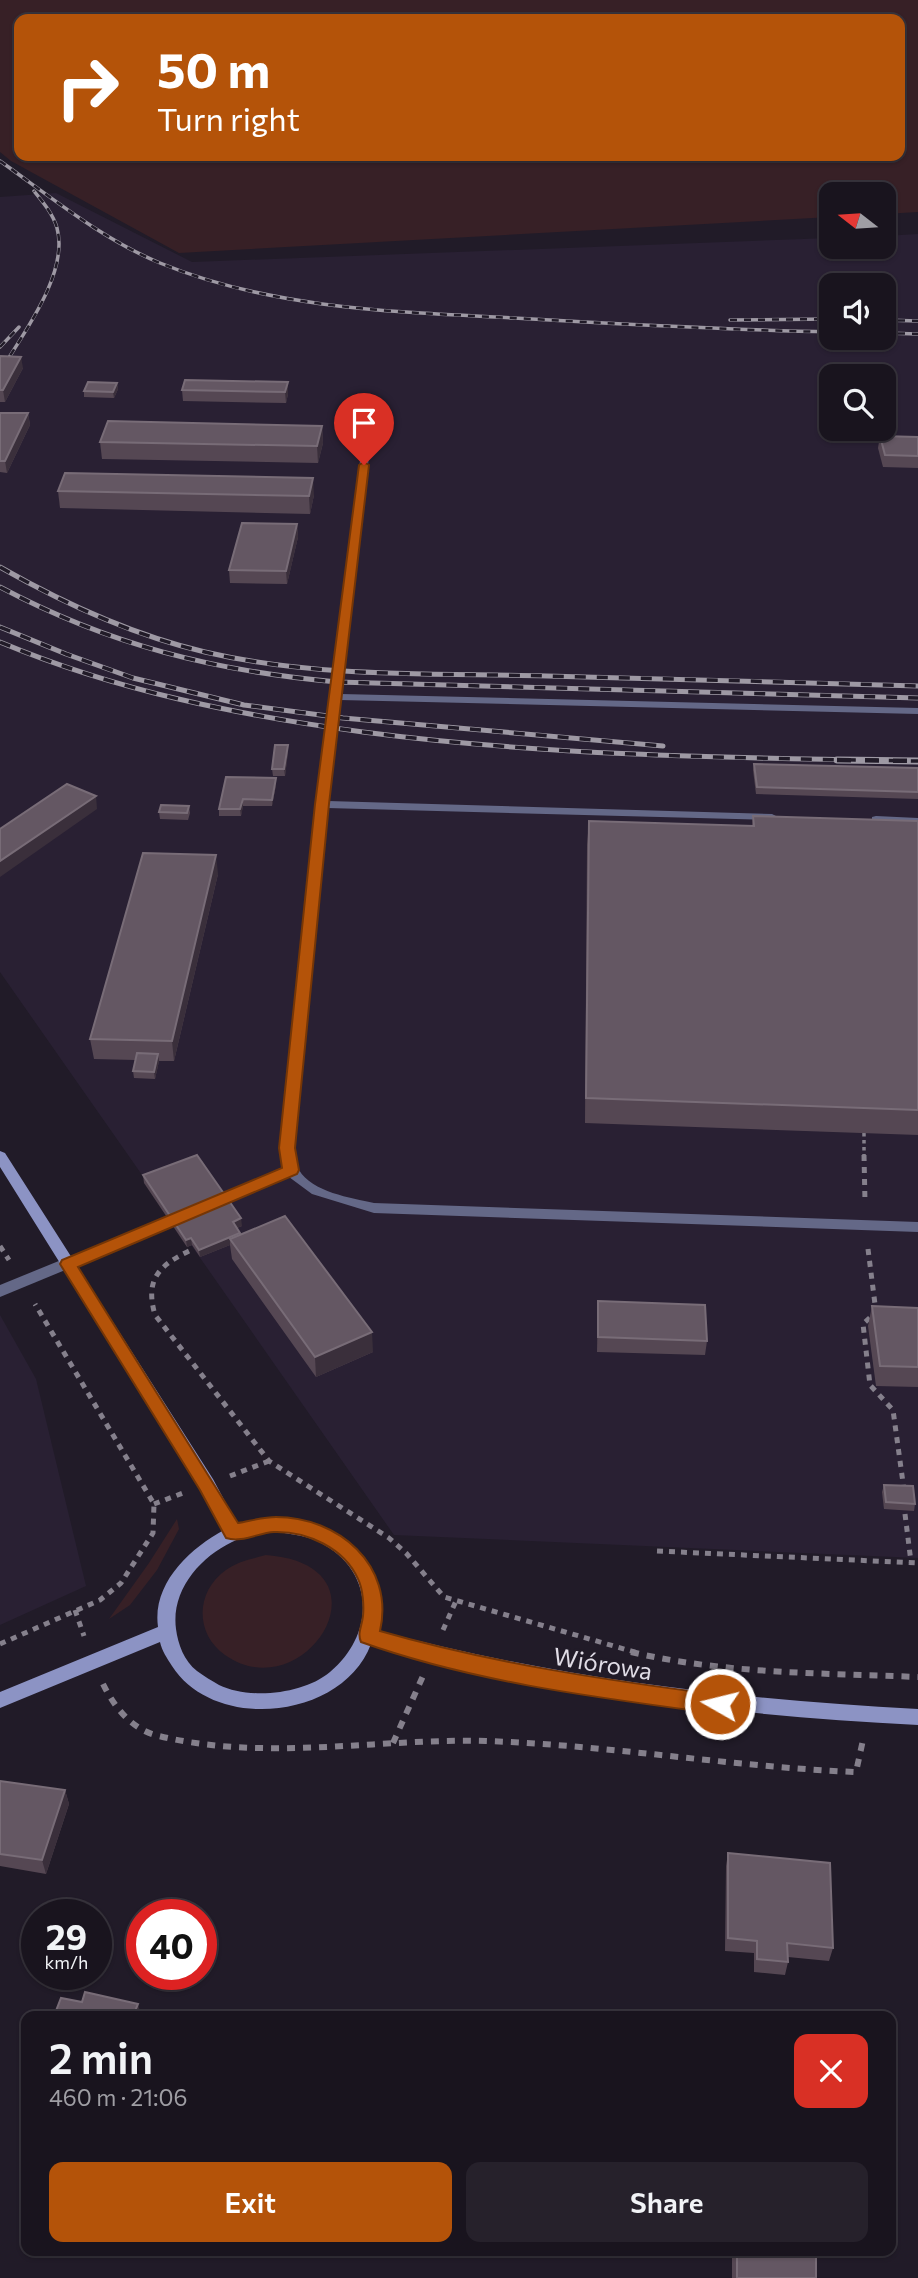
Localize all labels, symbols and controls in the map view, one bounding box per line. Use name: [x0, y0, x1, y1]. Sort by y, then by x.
text: 50 m: [157, 38, 270, 98]
icon: right: [42, 42, 133, 133]
text: Turn right: [157, 98, 300, 138]
north arrow: [819, 182, 896, 259]
map controls: [819, 182, 896, 441]
button: sound: [819, 273, 896, 350]
button: search: [819, 364, 896, 441]
pin: [334, 393, 394, 465]
icon: arrive: [345, 404, 383, 442]
street label: Wiórowa: [552, 1641, 654, 1685]
position arrow: [683, 1667, 757, 1741]
speed limit sign: 40: [126, 1899, 217, 1990]
text: 29: [46, 1914, 87, 1957]
text: km/h: [45, 1951, 88, 1973]
text: 2 min: [49, 2031, 153, 2083]
button: close: [794, 2034, 868, 2108]
text: 460 m · 21:06: [49, 2083, 187, 2111]
button: Exit: [49, 2162, 452, 2242]
button: Share: [466, 2162, 868, 2242]

